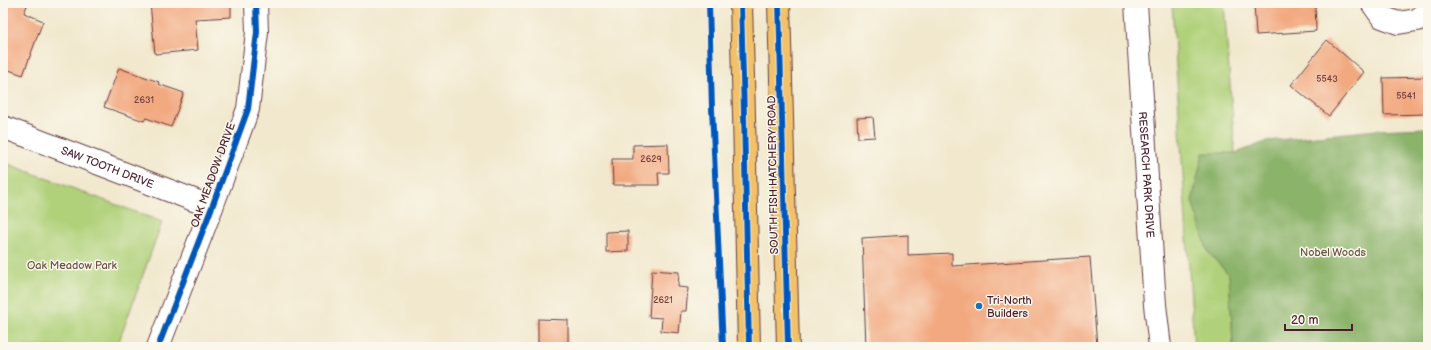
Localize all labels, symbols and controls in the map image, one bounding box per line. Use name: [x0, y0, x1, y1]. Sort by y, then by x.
house number: 5543: [1316, 74, 1338, 85]
house number: 5541: [1396, 91, 1416, 102]
house number: 2631: [134, 95, 154, 106]
street label: SOUTH FISH HATCHERY ROAD: [765, 95, 781, 255]
street label: RESEARCH PARK DRIVE: [1136, 111, 1157, 238]
street label: OAK MEADOW DRIVE: [188, 121, 238, 229]
street label: SAW TOOTH DRIVE: [59, 143, 156, 191]
house number: 2629: [640, 154, 662, 165]
park label: Nobel Woods: [1300, 246, 1366, 259]
park label: Oak Meadow Park: [27, 259, 118, 272]
place label: Tri-North Builders: [987, 294, 1032, 320]
house number: 2621: [653, 295, 673, 306]
marker: Tri-North Builders: [974, 301, 984, 311]
scale bar: [1285, 306, 1352, 332]
text: 20 m: [1291, 313, 1318, 328]

